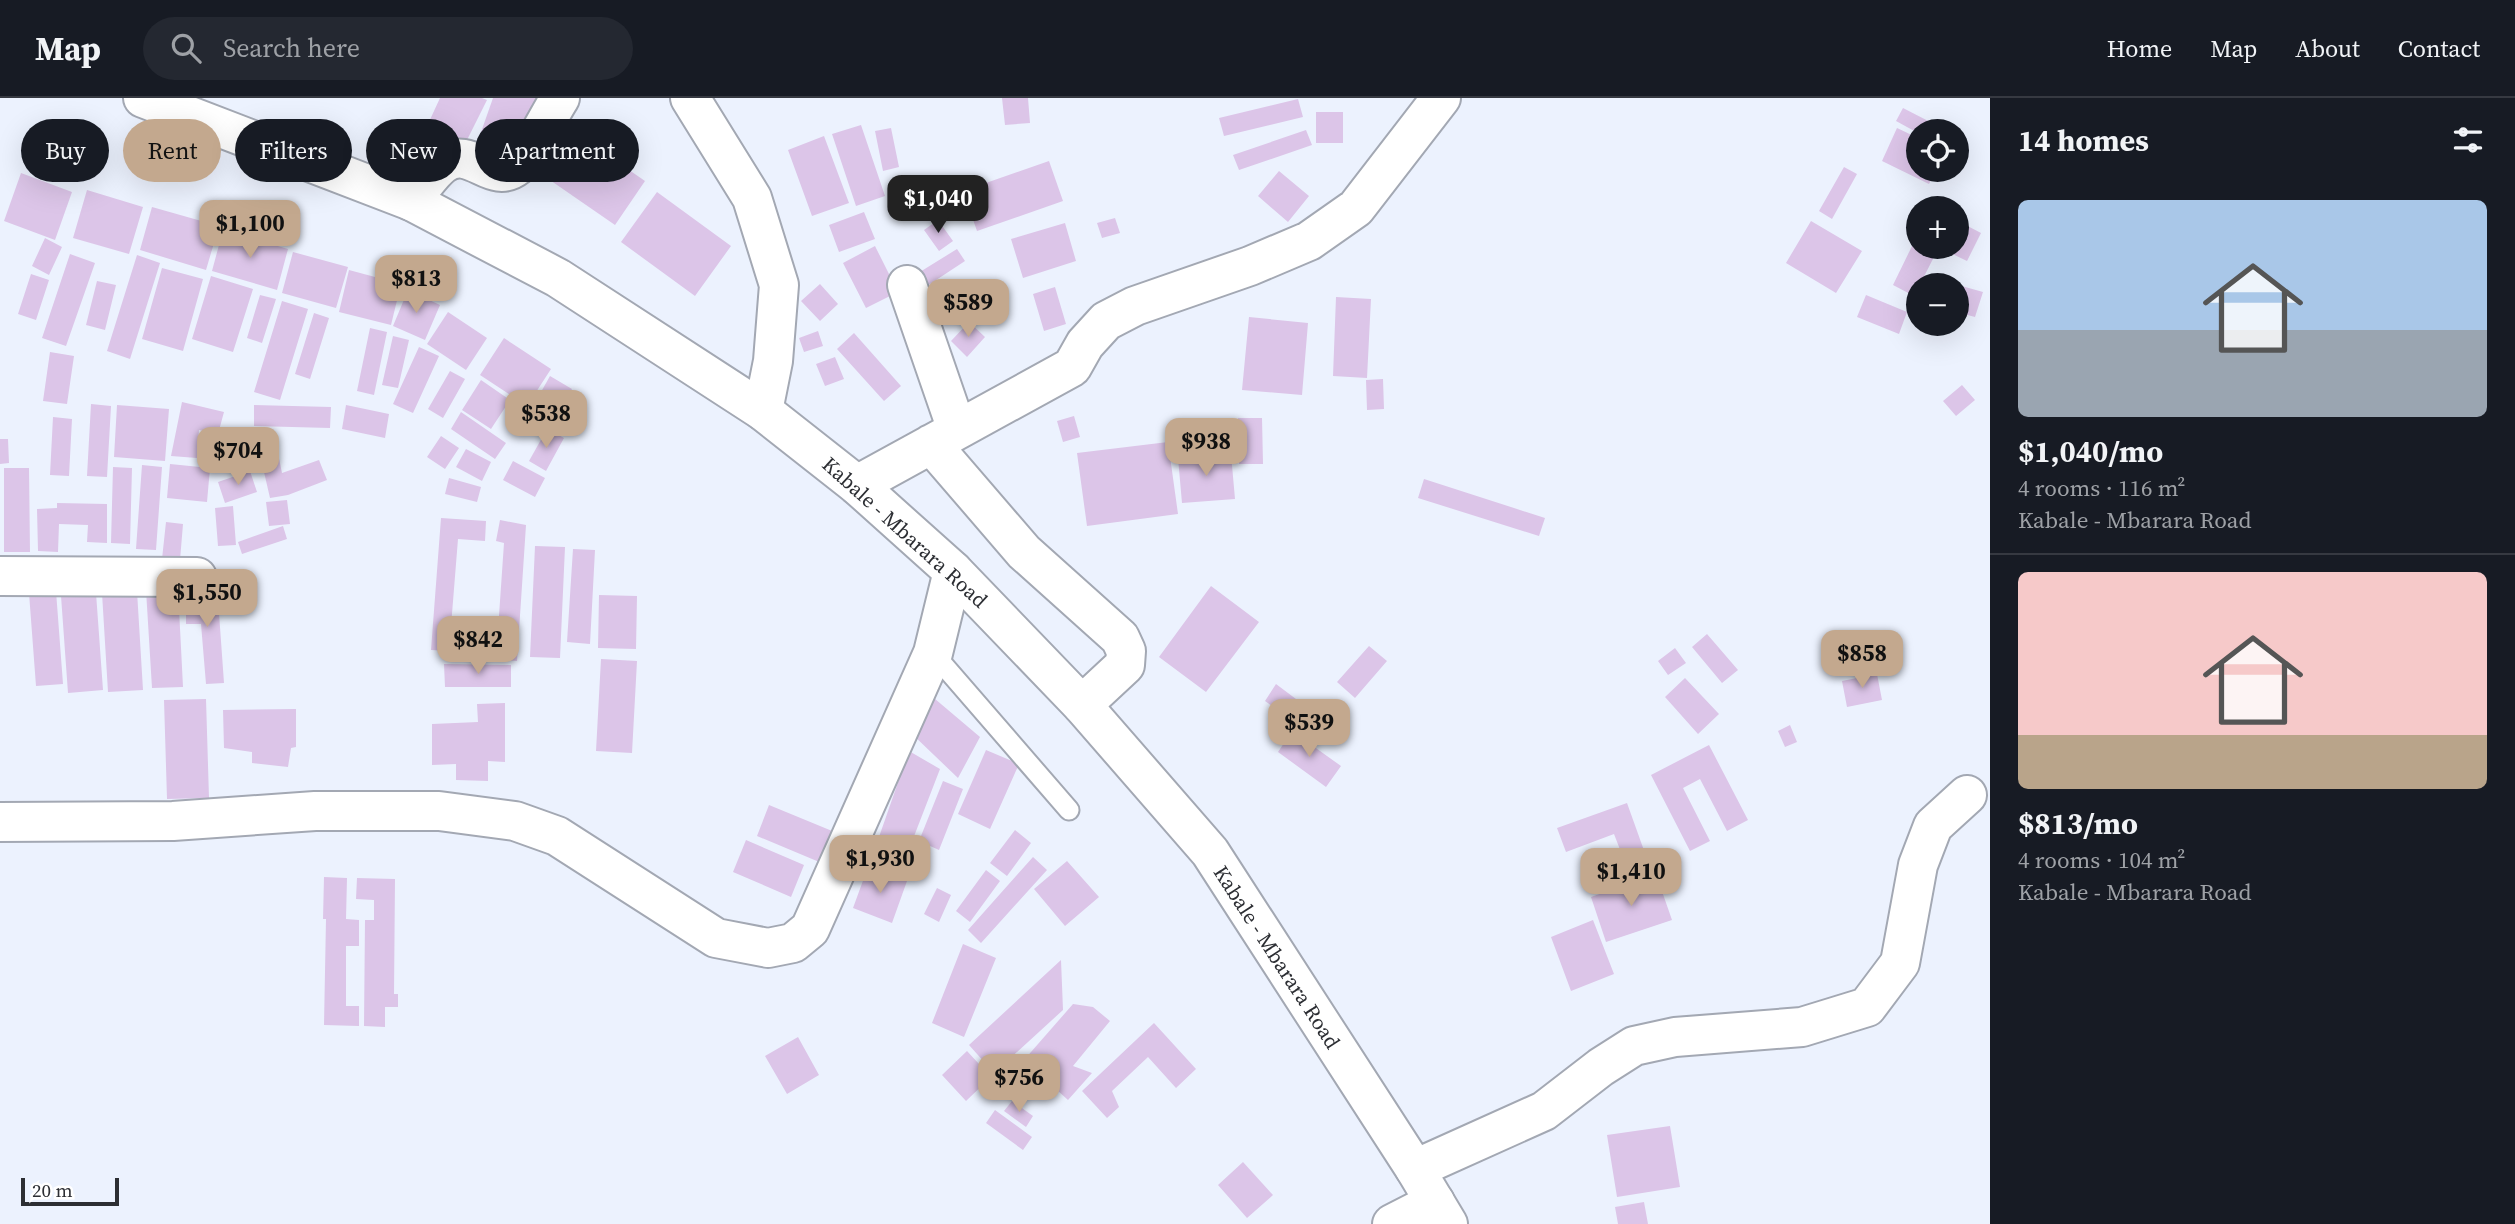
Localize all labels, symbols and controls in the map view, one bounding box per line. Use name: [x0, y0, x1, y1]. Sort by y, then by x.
search box: [143, 17, 633, 80]
text: Map: [35, 26, 101, 71]
icon: search: [167, 29, 205, 67]
text: Search here: [223, 30, 360, 66]
text: Home: [2107, 32, 2172, 65]
text: Map: [2210, 32, 2257, 65]
text: About: [2295, 32, 2360, 65]
text: Contact: [2398, 32, 2480, 65]
chip: Buy: [21, 119, 109, 182]
chip: Rent: [123, 119, 221, 182]
chip: Filters: [235, 119, 352, 182]
chip: New: [366, 119, 461, 182]
chip: Apartment: [475, 119, 639, 182]
map controls: [1906, 119, 1969, 336]
button: locate: [1906, 119, 1969, 182]
text: 14 homes: [2018, 120, 2149, 161]
icon: filters: [2449, 121, 2487, 159]
pin: $1,040: [881, 176, 995, 235]
text: $1,040: [903, 182, 973, 214]
button: +: [1906, 196, 1969, 259]
pin: $1,100: [193, 200, 307, 260]
text: $1,100: [215, 207, 285, 239]
icon: home: [2190, 245, 2316, 371]
pin: $813: [375, 256, 457, 315]
text: $813: [391, 262, 441, 294]
button: −: [1906, 273, 1969, 336]
pin: $589: [927, 280, 1009, 339]
text: $589: [943, 286, 993, 318]
pin: $538: [505, 390, 587, 450]
text: $538: [521, 397, 571, 429]
pin: $938: [1165, 418, 1247, 478]
text: $938: [1181, 425, 1231, 457]
pin: $704: [197, 428, 279, 487]
text: $1,040/mo: [2018, 431, 2163, 472]
text: $704: [213, 434, 263, 466]
street label: Kabale - Mbarara Road: [816, 450, 994, 614]
text: 4 rooms · 116 m²: [2018, 472, 2185, 504]
text: Kabale - Mbarara Road: [2018, 504, 2252, 536]
pin: $1,550: [150, 570, 264, 629]
text: $1,550: [172, 576, 242, 608]
pin: $842: [437, 616, 519, 676]
icon: home: [2190, 617, 2316, 743]
text: $842: [453, 623, 503, 655]
pin: $858: [1821, 630, 1903, 690]
text: $858: [1837, 637, 1887, 669]
pin: $539: [1268, 700, 1350, 759]
text: $539: [1284, 706, 1334, 738]
text: $813/mo: [2018, 803, 2138, 844]
pin: $1,930: [823, 836, 937, 895]
text: $1,930: [845, 842, 915, 874]
text: 4 rooms · 104 m²: [2018, 844, 2185, 876]
pin: $1,410: [1574, 848, 1688, 908]
text: $1,410: [1596, 855, 1666, 887]
street label: Kabale - Mbarara Road: [1207, 860, 1347, 1054]
text: Kabale - Mbarara Road: [2018, 876, 2252, 908]
pin: $756: [978, 1054, 1060, 1114]
text: $756: [994, 1061, 1044, 1093]
scale bar: [21, 1175, 119, 1207]
text: 20 m: [32, 1177, 73, 1203]

